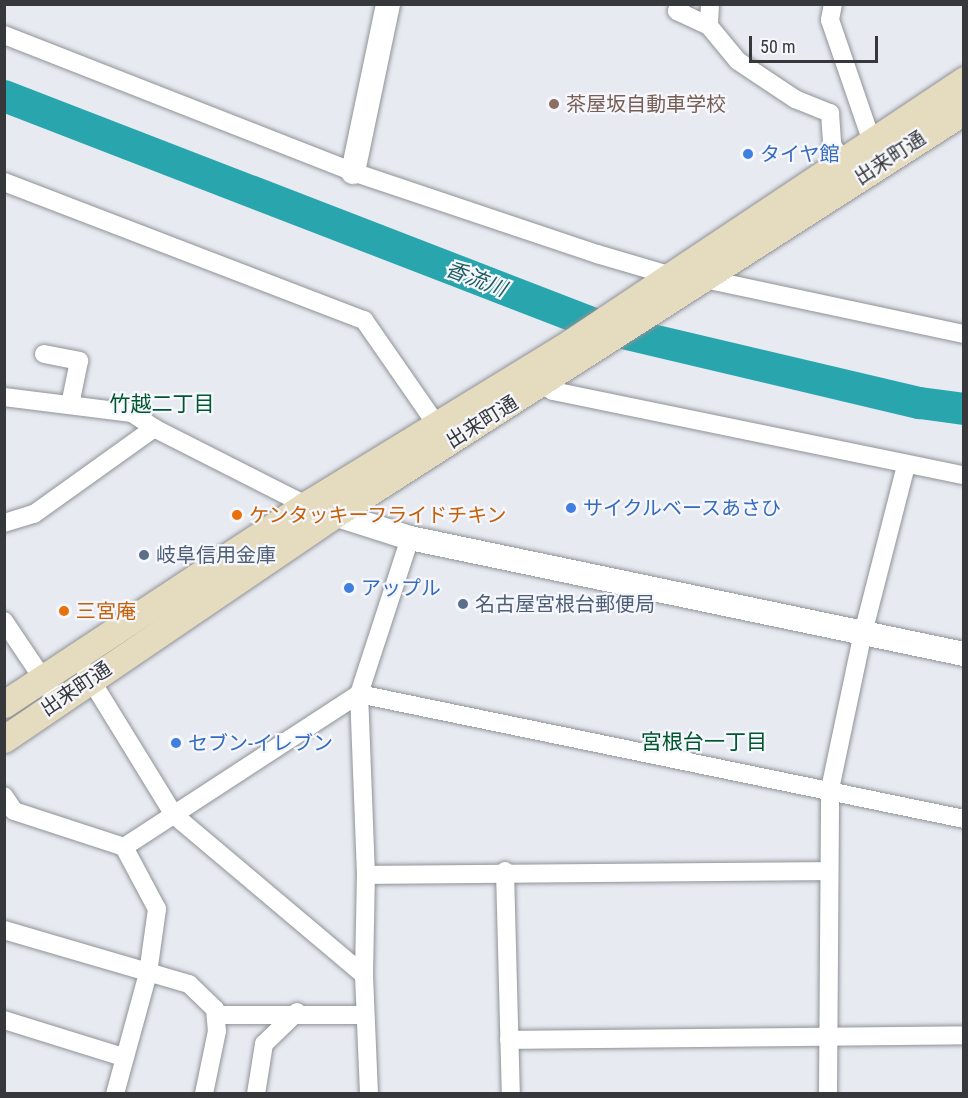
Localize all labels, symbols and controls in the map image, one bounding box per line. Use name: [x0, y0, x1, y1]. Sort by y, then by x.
scale bar: [752, 24, 881, 62]
text: 50 m: [760, 36, 795, 57]
place label: 茶屋坂自動車学校: [566, 92, 726, 116]
marker: 茶屋坂自動車学校: [547, 97, 561, 111]
street label: 出来町通: [850, 126, 930, 190]
place label: タイヤ館: [760, 142, 840, 166]
marker: タイヤ館: [741, 147, 755, 161]
water label: 香流川: [442, 256, 510, 302]
district label: 竹越二丁目: [110, 391, 214, 417]
street label: 出来町通: [442, 391, 522, 453]
place label: サイクルベースあさひ: [583, 496, 783, 520]
marker: サイクルベースあさひ: [564, 501, 578, 515]
place label: ケンタッキーフライドチキン: [249, 503, 509, 527]
marker: ケンタッキーフライドチキン: [230, 508, 244, 522]
place label: 岐阜信用金庫: [156, 543, 276, 567]
marker: 岐阜信用金庫: [137, 548, 151, 562]
place label: アップル: [361, 576, 441, 600]
marker: アップル: [342, 581, 356, 595]
place label: 名古屋宮根台郵便局: [475, 592, 655, 616]
marker: 名古屋宮根台郵便局: [456, 597, 470, 611]
place label: 三宮庵: [76, 599, 136, 623]
marker: 三宮庵: [57, 604, 71, 618]
street label: 出来町通: [36, 657, 116, 721]
district label: 宮根台一丁目: [641, 729, 767, 755]
place label: セブン-イレブン: [188, 731, 333, 755]
marker: セブン-イレブン: [169, 736, 183, 750]

